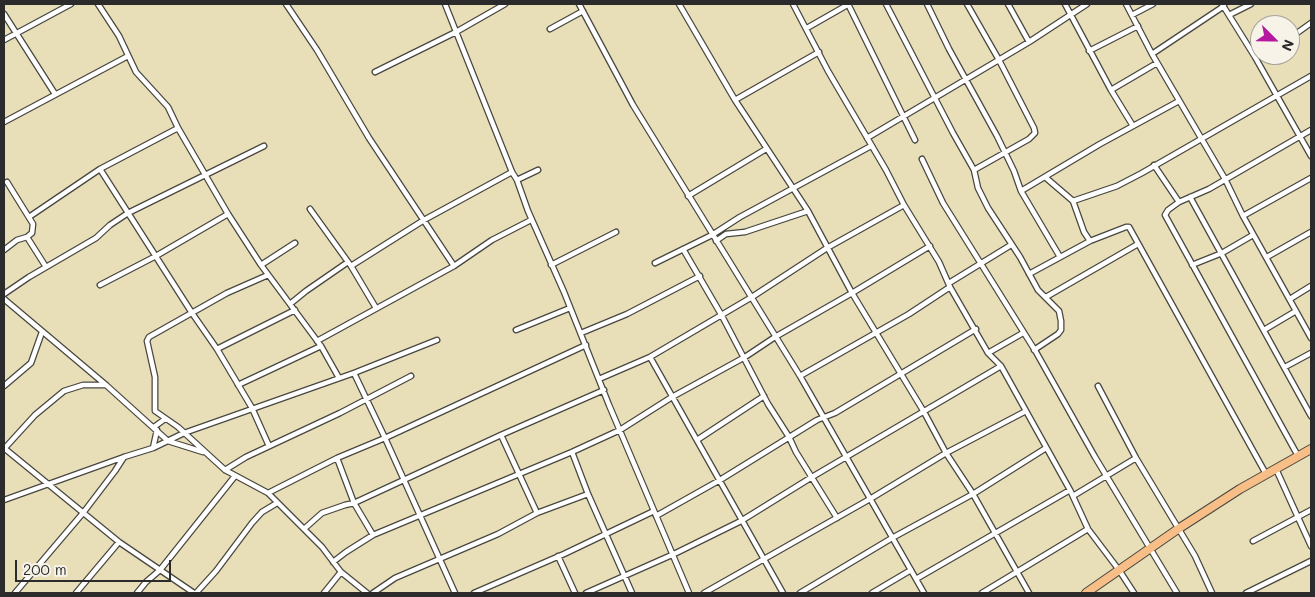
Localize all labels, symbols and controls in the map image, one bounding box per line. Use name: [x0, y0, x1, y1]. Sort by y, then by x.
north arrow: [1250, 15, 1300, 65]
text: N: [1278, 37, 1299, 54]
scale bar: [18, 550, 174, 582]
text: 200 m: [23, 559, 67, 579]

